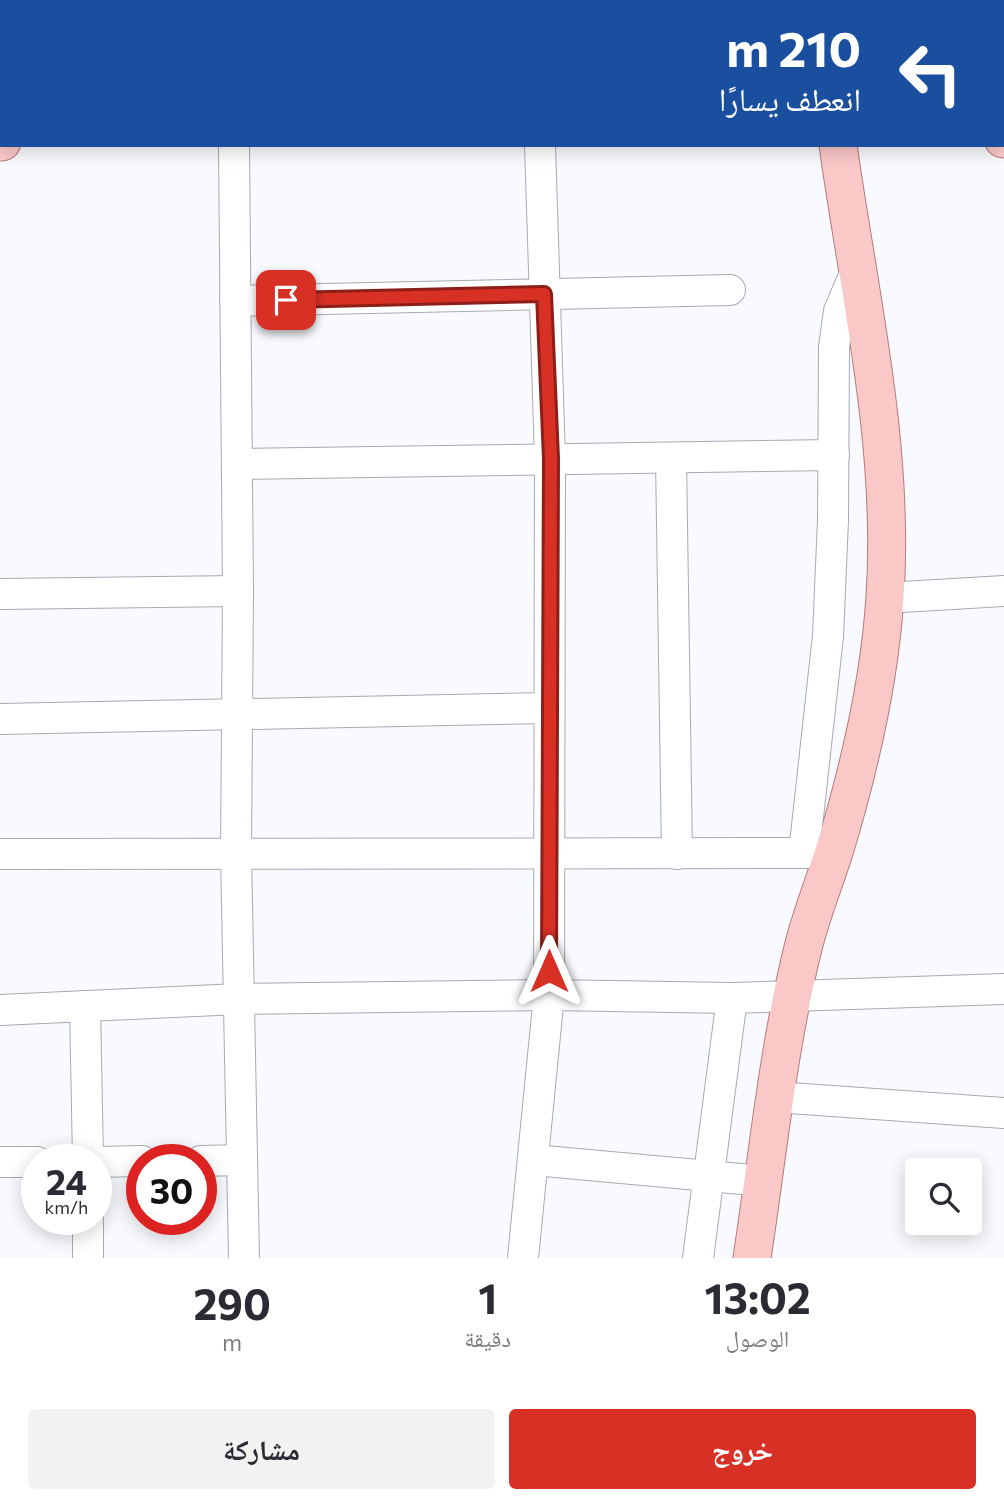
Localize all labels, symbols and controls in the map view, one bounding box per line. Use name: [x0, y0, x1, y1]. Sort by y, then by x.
text: 210 m: [726, 17, 861, 77]
icon: left: [885, 28, 976, 119]
text: انعطف يسارًا: [719, 78, 861, 118]
pin: [256, 270, 316, 330]
icon: arrive: [267, 281, 305, 319]
position arrow: [512, 934, 586, 1008]
speed limit sign: 30: [126, 1144, 217, 1235]
map controls: [905, 1158, 982, 1235]
button: search: [905, 1158, 982, 1235]
text: 24: [46, 1159, 87, 1202]
text: km/h: [45, 1196, 88, 1218]
text: 1: [478, 1271, 497, 1323]
text: 13:02: [704, 1271, 811, 1323]
text: 290: [193, 1277, 271, 1329]
text: دقيقة: [464, 1324, 511, 1352]
text: الوصول: [726, 1324, 789, 1352]
text: m: [222, 1328, 242, 1356]
button: مشاركة: [28, 1409, 495, 1489]
button: خروج: [509, 1409, 976, 1489]

